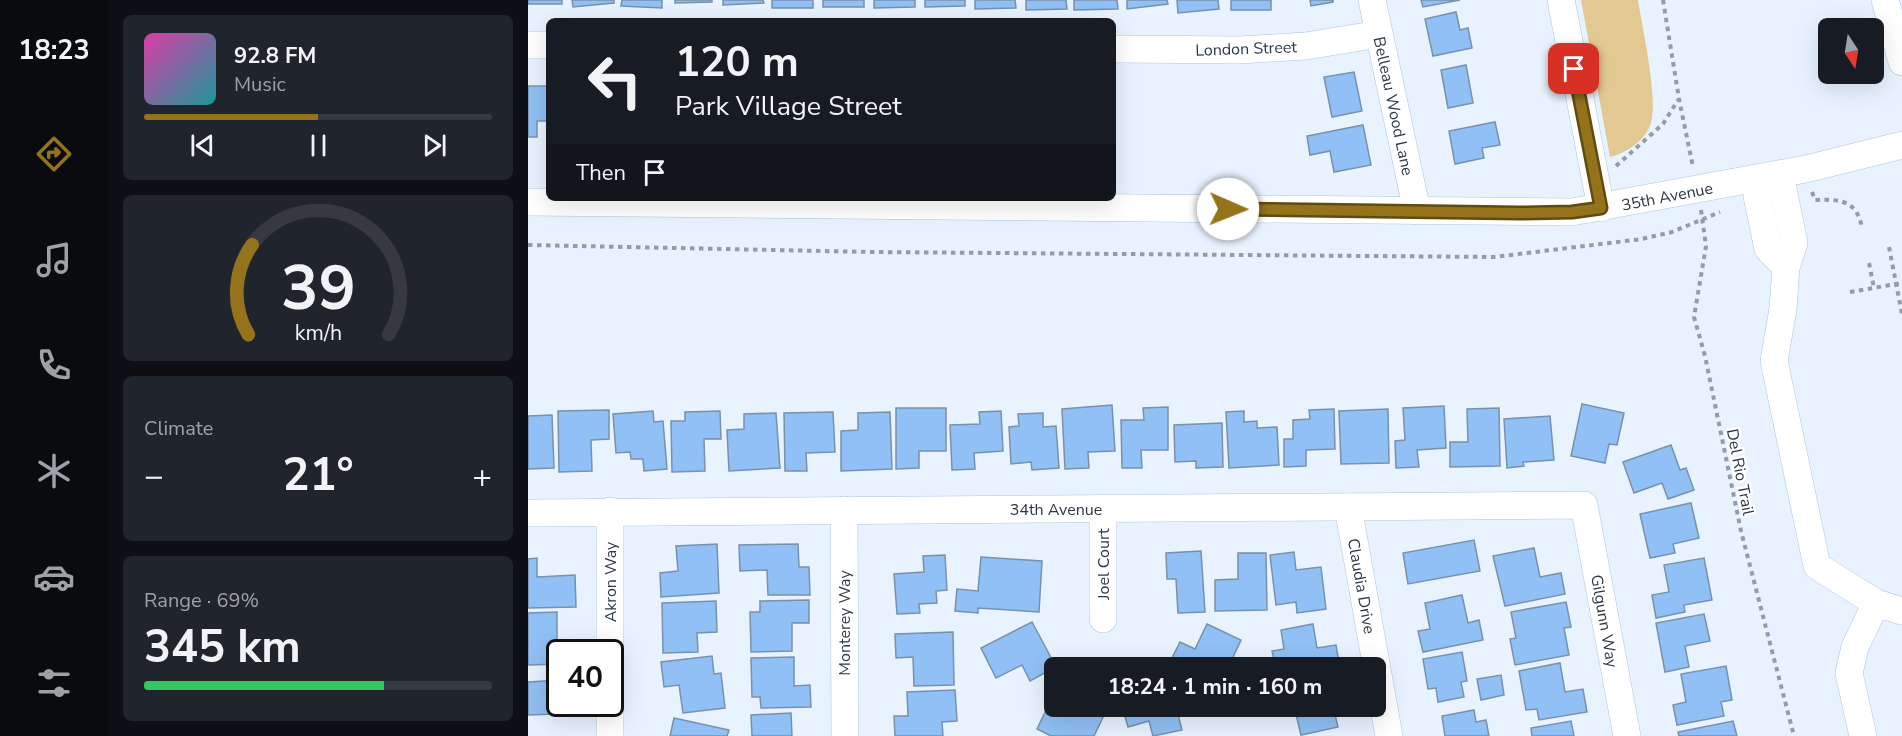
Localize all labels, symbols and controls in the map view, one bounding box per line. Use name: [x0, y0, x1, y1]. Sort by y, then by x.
north arrow: [1818, 18, 1884, 84]
map controls: [1818, 18, 1884, 84]
text: 18:23: [18, 32, 90, 69]
text: 120 m: [675, 34, 799, 91]
street label: Belleau Wood Lane: [1368, 35, 1418, 178]
street label: London Street: [1195, 36, 1298, 62]
text: 92.8 FM: [234, 41, 316, 71]
icon: left: [576, 42, 654, 120]
pin: [1548, 43, 1599, 94]
icon: arrive: [1557, 52, 1590, 85]
text: Music: [234, 71, 286, 98]
text: Park Village Street: [675, 88, 902, 125]
icon: previous: [186, 129, 219, 162]
icon: pause: [302, 129, 335, 162]
icon: next: [418, 129, 451, 162]
icon: directions: [33, 133, 75, 175]
icon: arrive: [638, 156, 671, 189]
text: Then: [576, 158, 626, 188]
position arrow: [1196, 177, 1260, 241]
street label: 35th Avenue: [1620, 177, 1715, 217]
icon: music: [33, 239, 75, 281]
text: 39: [281, 246, 355, 331]
text: km/h: [294, 318, 342, 348]
icon: phone: [33, 344, 75, 386]
text: Climate: [144, 415, 213, 442]
street label: Del Rio Trail: [1721, 427, 1759, 518]
text: 21°: [282, 445, 354, 506]
icon: climate: [33, 450, 75, 492]
text: −: [144, 454, 164, 499]
text: +: [472, 454, 492, 499]
street label: 34th Avenue: [1010, 499, 1102, 521]
street label: Joel Court: [1093, 528, 1115, 601]
street label: Claudia Drive: [1342, 537, 1380, 636]
street label: Akron Way: [600, 541, 622, 622]
icon: car: [33, 556, 75, 598]
street label: Monterey Way: [834, 570, 856, 676]
street label: Gilgunn Way: [1585, 573, 1623, 670]
text: Range · 69%: [144, 587, 259, 614]
text: 345 km: [144, 617, 301, 678]
speed limit sign: 40: [546, 639, 624, 717]
icon: filters: [33, 662, 75, 704]
text: 18:24 · 1 min · 160 m: [1108, 672, 1322, 702]

